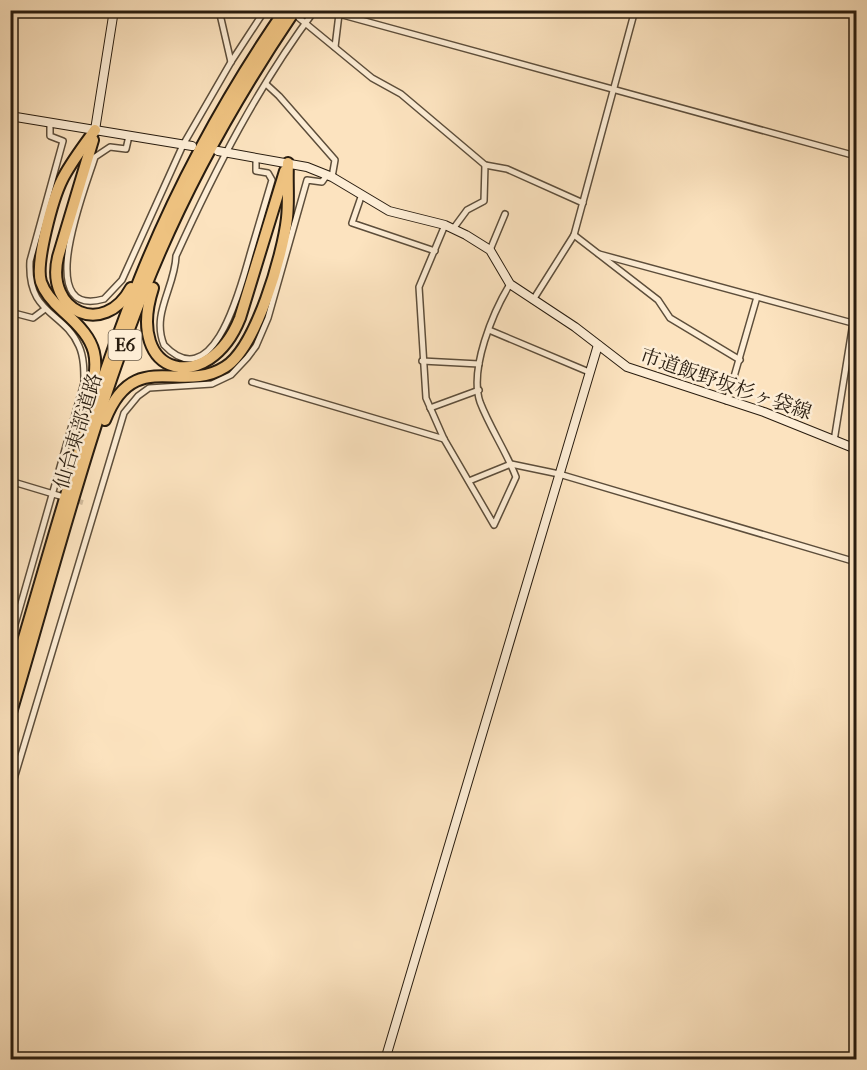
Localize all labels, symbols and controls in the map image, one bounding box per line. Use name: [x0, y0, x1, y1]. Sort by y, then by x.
road number: E6: [108, 330, 142, 360]
street label: 市道飯野坂杉ヶ袋線: [637, 344, 815, 424]
street label: 仙台東部道路: [49, 370, 107, 492]

